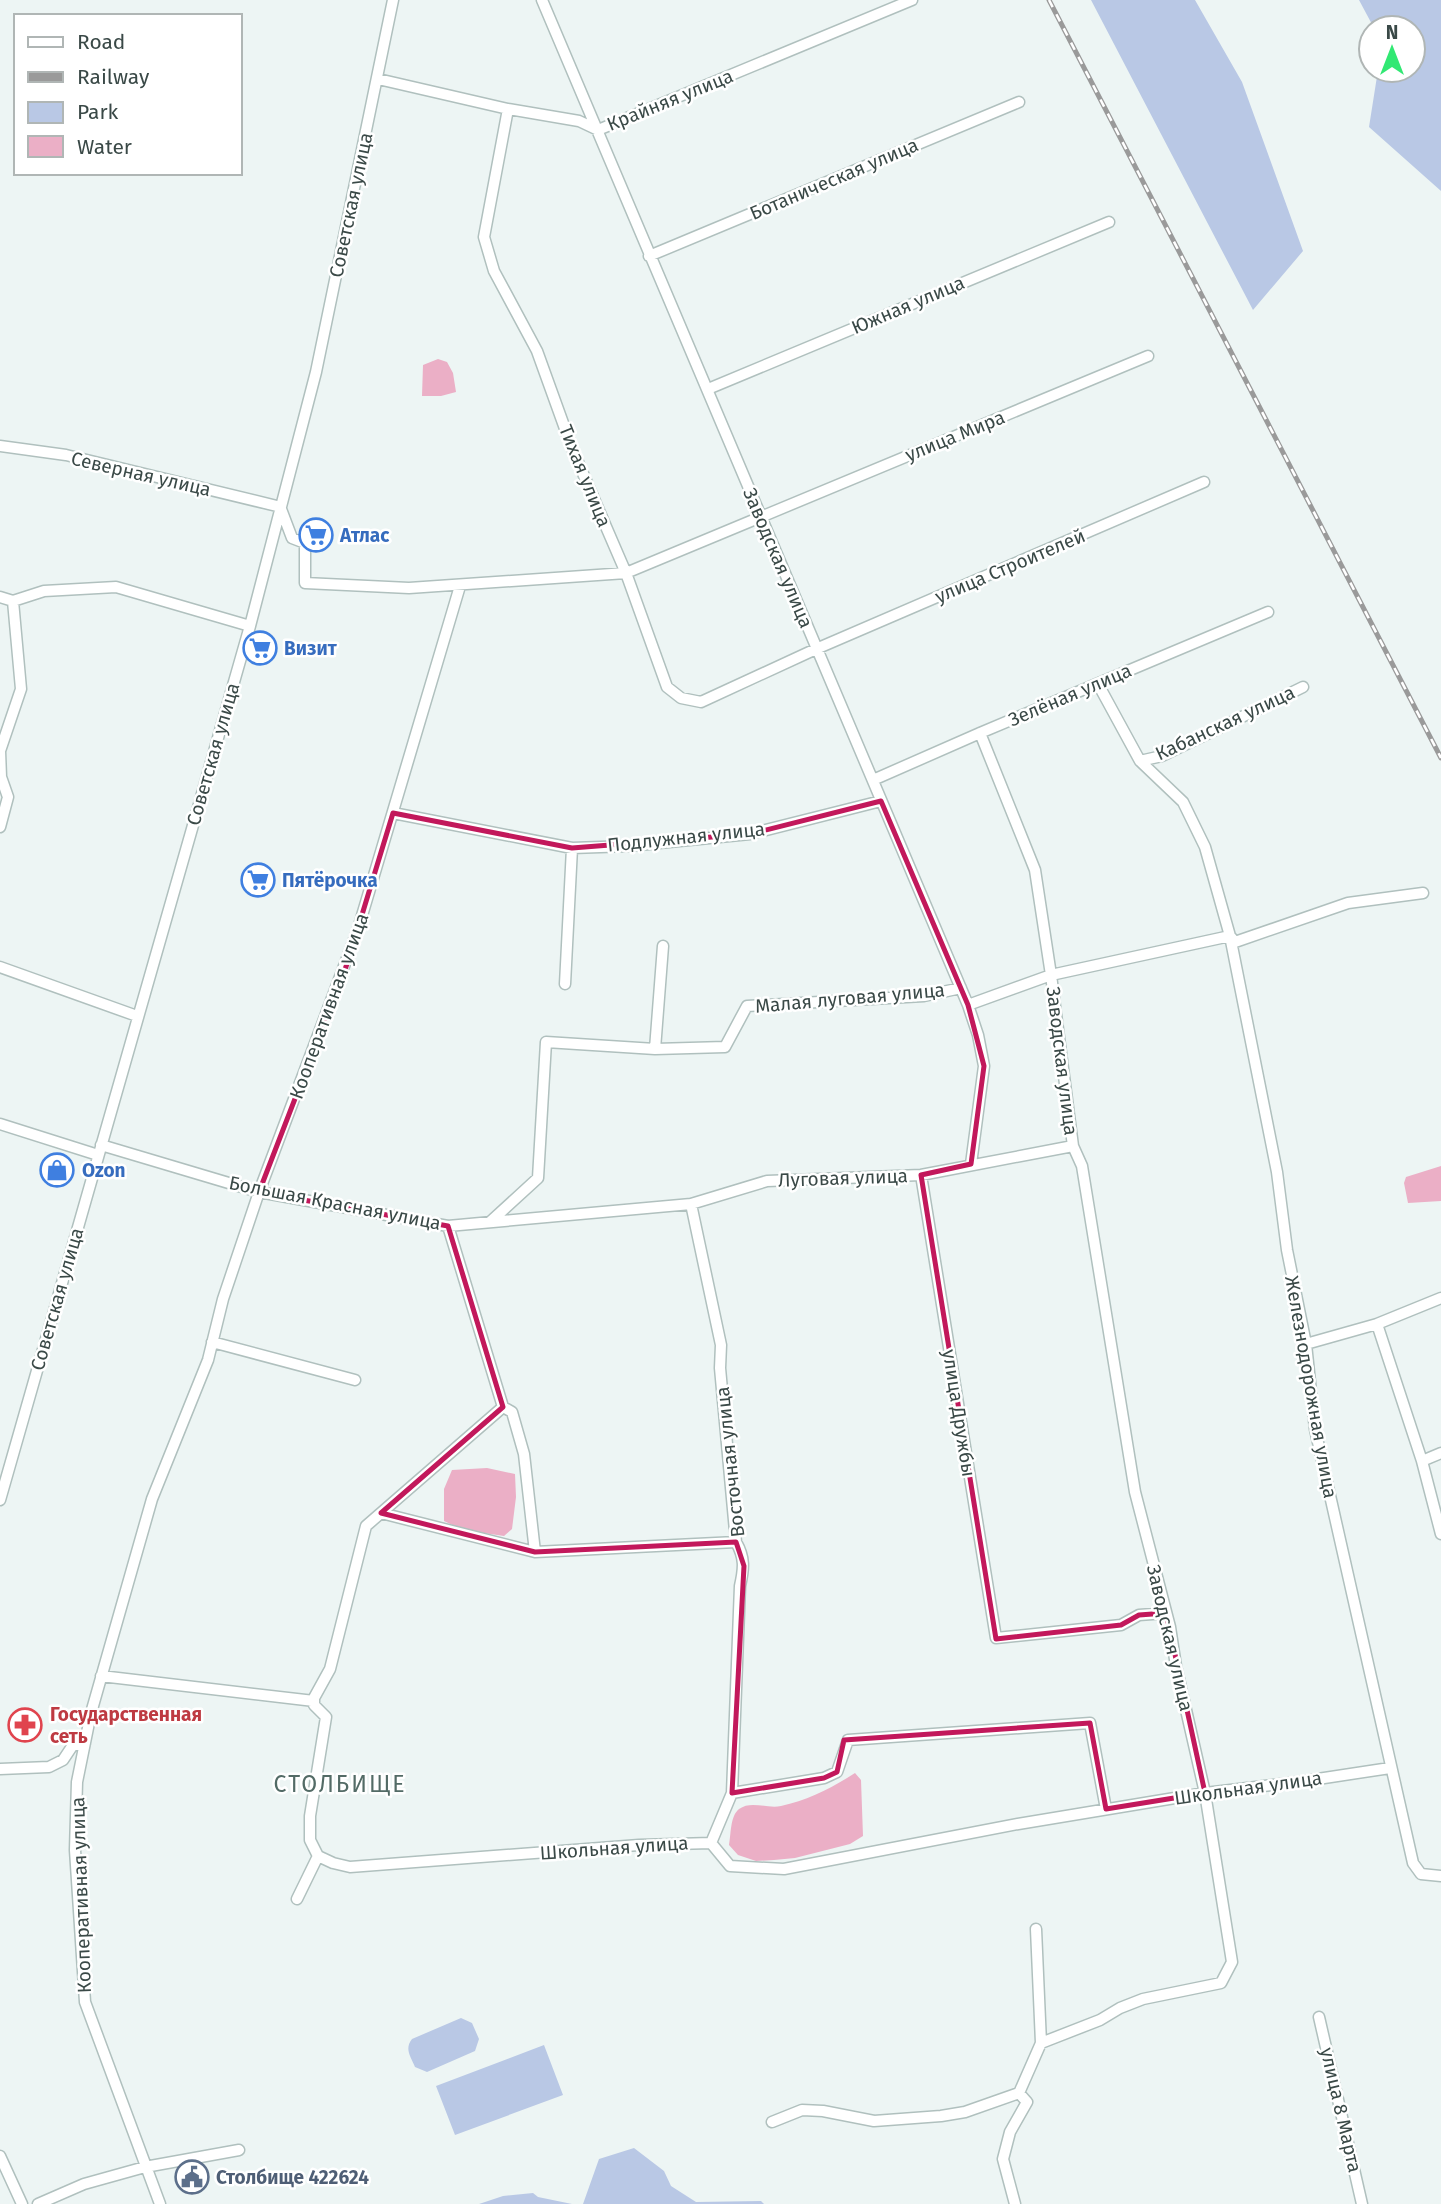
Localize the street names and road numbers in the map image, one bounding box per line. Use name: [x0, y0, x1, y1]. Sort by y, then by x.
street label: Крайняя улица: [603, 64, 737, 136]
street label: Советская улица: [324, 131, 378, 279]
street label: Ботаническая улица: [746, 133, 922, 225]
street label: Южная улица: [848, 271, 968, 339]
street label: улица Мира: [902, 406, 1008, 466]
street label: Тихая улица: [554, 421, 616, 531]
street label: Северная улица: [69, 447, 213, 501]
street label: Заводская улица: [738, 485, 818, 631]
street label: улица Строителей: [931, 524, 1089, 608]
street label: Зелёная улица: [1005, 659, 1135, 731]
street label: Советская улица: [182, 680, 244, 828]
street label: Кабанская улица: [1152, 681, 1298, 765]
street label: Подлужная улица: [606, 817, 766, 857]
street label: Кооперативная улица: [285, 910, 373, 1102]
street label: Малая луговая улица: [754, 978, 946, 1018]
street label: Заводская улица: [1041, 985, 1083, 1137]
street label: Луговая улица: [778, 1164, 908, 1192]
street label: Большая Красная улица: [227, 1171, 443, 1235]
street label: Советская улица: [26, 1225, 88, 1373]
street label: Железнодорожная улица: [1280, 1274, 1342, 1500]
street label: улица Дружбы: [938, 1348, 980, 1478]
street label: Восточная улица: [711, 1385, 749, 1539]
street label: Заводская улица: [1142, 1562, 1198, 1714]
street label: Школьная улица: [1173, 1766, 1323, 1810]
street label: Кооперативная улица: [66, 1796, 96, 1994]
street label: Школьная улица: [539, 1831, 689, 1865]
street label: улица 8 Марта: [1315, 2045, 1367, 2175]

